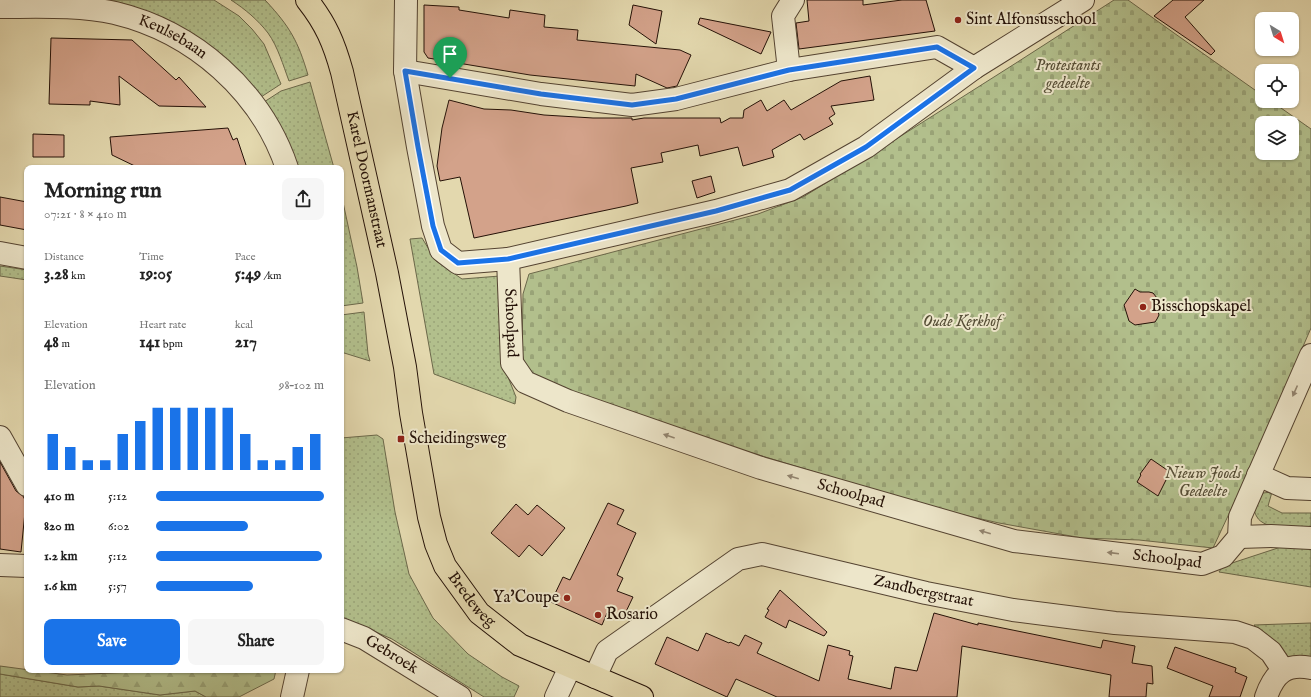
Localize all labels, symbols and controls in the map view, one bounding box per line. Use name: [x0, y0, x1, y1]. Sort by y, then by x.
place label: Sint Alfonsusschool: [966, 10, 1097, 30]
street label: Keulsebaan: [135, 11, 211, 64]
north arrow: [1255, 12, 1299, 56]
map controls: [1255, 12, 1299, 160]
marker: Sint Alfonsusschool: [953, 15, 963, 25]
pin: [433, 37, 467, 78]
icon: arrive: [439, 43, 461, 65]
park label: Protestants gedeelte: [1036, 56, 1101, 94]
button: locate: [1255, 64, 1299, 108]
street label: Karel Doormanstraat: [341, 109, 391, 250]
button: layers: [1255, 116, 1299, 160]
text: Morning run: [44, 177, 162, 205]
button: share: [282, 178, 324, 220]
text: 07:21 · 8 × 410 m: [44, 206, 127, 223]
text: Distance: [44, 250, 84, 264]
text: Time: [139, 250, 164, 264]
text: Pace: [235, 250, 255, 264]
text: 3.28: [44, 264, 69, 285]
text: 19:05: [139, 264, 172, 285]
text: 5:49: [235, 264, 261, 285]
text: km: [69, 269, 85, 283]
text: /km: [261, 269, 282, 283]
street label: Schoolpad: [499, 288, 522, 358]
place label: Bisschopskapel: [1151, 297, 1252, 317]
marker: Bisschopskapel: [1138, 302, 1148, 312]
park label: Oude Kerkhof: [923, 312, 1005, 332]
text: Elevation: [44, 318, 88, 332]
text: Heart rate: [139, 318, 186, 332]
text: kcal: [235, 318, 253, 332]
text: 48: [44, 332, 59, 353]
text: 141: [139, 332, 160, 353]
text: 217: [235, 332, 257, 353]
text: m: [59, 337, 70, 351]
text: bpm: [160, 337, 183, 351]
text: Elevation: [44, 377, 96, 394]
text: 98–102 m: [279, 377, 324, 394]
one-way arrow: [1292, 385, 1298, 396]
place label: Scheidingsweg: [409, 429, 507, 449]
one-way arrow: [663, 433, 675, 439]
marker: Scheidingsweg: [396, 434, 406, 444]
park label: Nieuw Joods Gedeelte: [1165, 464, 1242, 502]
one-way arrow: [786, 474, 798, 480]
street label: Schoolpad: [815, 475, 887, 513]
text: 410 m: [44, 488, 74, 505]
text: 5:12: [108, 488, 127, 505]
text: 820 m: [44, 518, 74, 535]
text: 6:02: [108, 518, 129, 535]
one-way arrow: [978, 529, 990, 535]
street label: Schoolpad: [1132, 546, 1203, 574]
text: 1.2 km: [44, 548, 78, 565]
text: 5:12: [108, 548, 127, 565]
one-way arrow: [1107, 550, 1119, 556]
street label: Bredeweg: [443, 568, 500, 632]
street label: Zandbergstraat: [871, 571, 976, 612]
text: 1.6 km: [44, 578, 77, 595]
text: 5:57: [108, 578, 127, 595]
place label: Ya'Coupe: [493, 588, 559, 608]
marker: Ya'Coupe: [562, 593, 572, 603]
place label: Rosario: [606, 605, 658, 625]
marker: Rosario: [593, 610, 603, 620]
button: Save: [44, 619, 180, 665]
button: Share: [188, 619, 324, 665]
street label: Gebroek: [361, 631, 422, 679]

